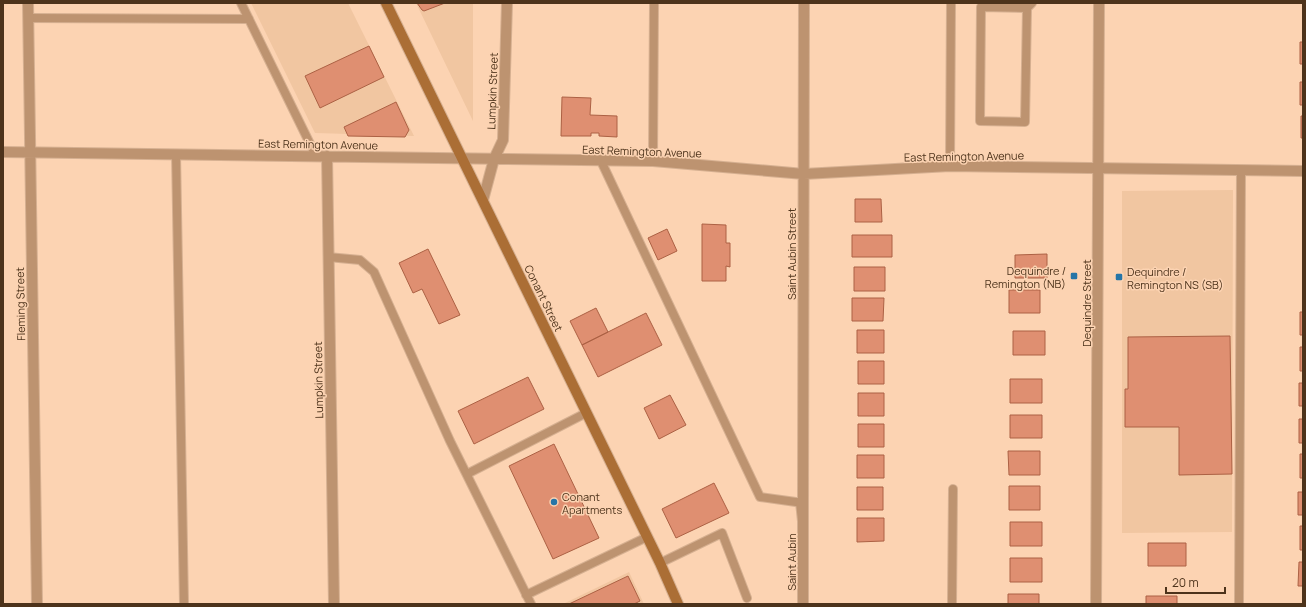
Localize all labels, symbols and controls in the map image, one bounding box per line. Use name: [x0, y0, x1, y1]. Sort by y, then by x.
street label: Lumpkin Street: [483, 52, 501, 130]
street label: East Remington Avenue: [258, 135, 379, 153]
street label: East Remington Avenue: [582, 141, 703, 161]
street label: East Remington Avenue: [904, 147, 1025, 165]
street label: Saint Aubin Street: [784, 208, 799, 300]
street label: Dequindre Street: [1079, 259, 1094, 347]
street label: Conant Street: [521, 262, 567, 334]
place label: Dequindre / Remington (NB): [985, 263, 1066, 291]
place label: Dequindre / Remington NS (SB): [1127, 264, 1224, 292]
street label: Fleming Street: [12, 267, 28, 341]
marker: Dequindre / Remington (NB): [1069, 271, 1079, 281]
marker: Dequindre / Remington NS (SB): [1114, 272, 1124, 282]
street label: Lumpkin Street: [310, 341, 326, 419]
place label: Conant Apartments: [562, 489, 622, 517]
marker: Conant Apartments: [549, 497, 559, 507]
street label: Saint Aubin: [784, 533, 799, 591]
scale bar: [1166, 569, 1225, 595]
text: 20 m: [1172, 574, 1199, 591]

